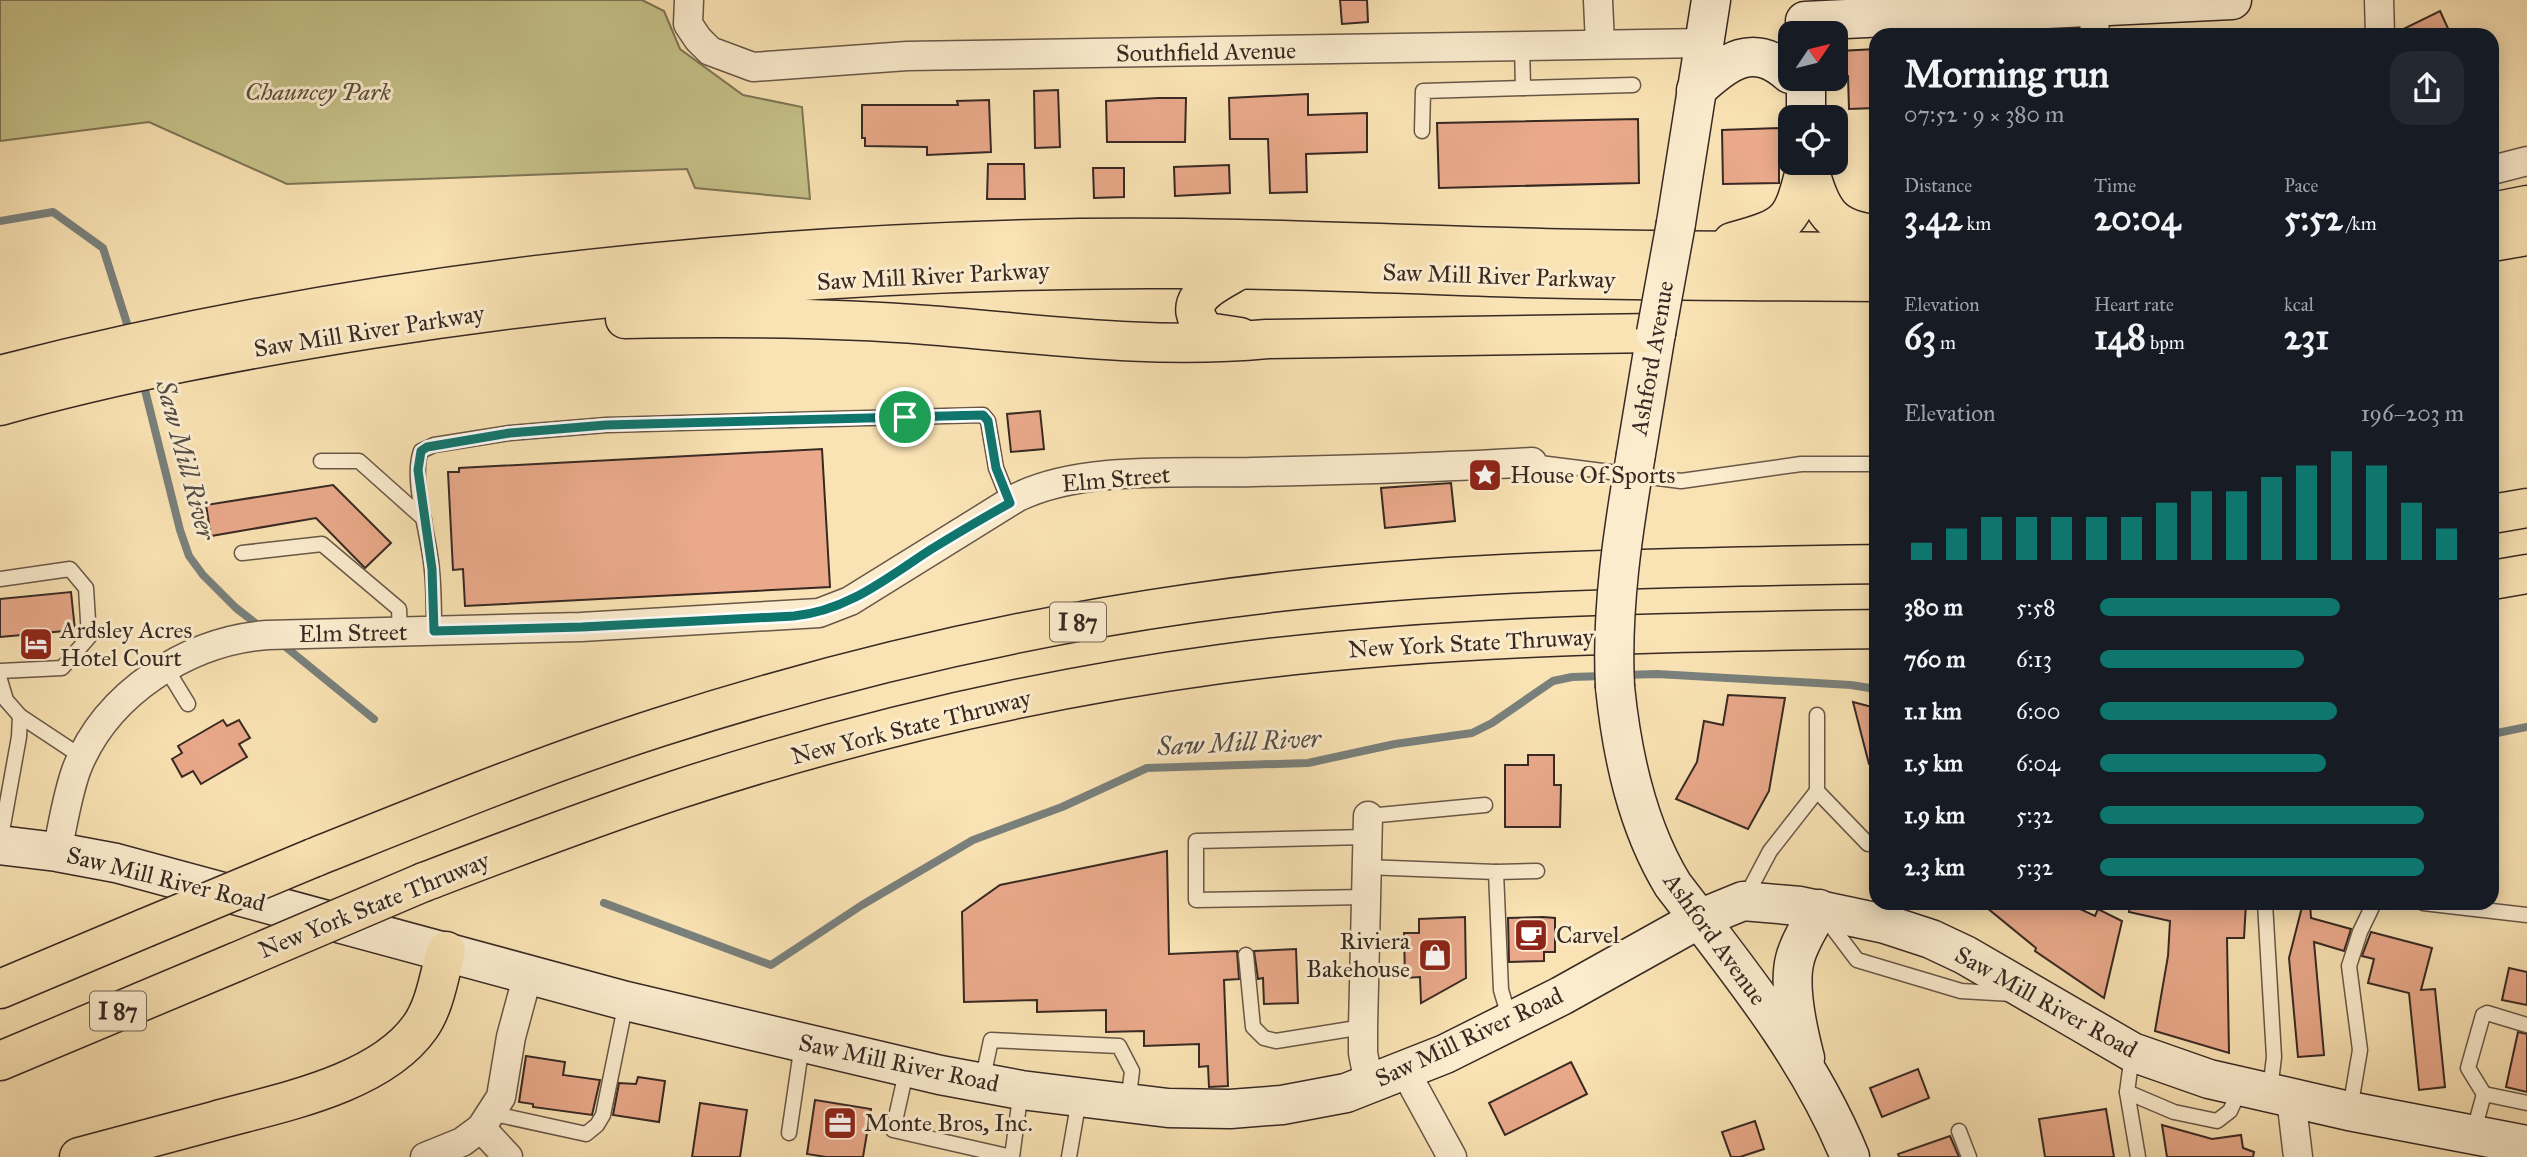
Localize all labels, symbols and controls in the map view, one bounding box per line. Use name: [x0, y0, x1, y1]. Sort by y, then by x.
north arrow: [1778, 21, 1848, 91]
map controls: [1778, 21, 1848, 175]
street label: Southfield Avenue: [1116, 35, 1296, 69]
text: Morning run: [1904, 51, 2109, 97]
button: share: [2390, 51, 2464, 125]
park label: Chauncey Park: [245, 77, 391, 107]
text: 07:52 · 9 × 380 m: [1904, 100, 2064, 128]
button: locate: [1778, 105, 1848, 175]
text: Distance: [1904, 174, 1972, 197]
text: Time: [2094, 174, 2136, 197]
text: Pace: [2284, 174, 2318, 197]
text: 3.42: [1904, 197, 1962, 240]
text: 20:04: [2094, 197, 2180, 240]
text: 5:52: [2284, 197, 2343, 240]
text: km: [1962, 212, 1991, 235]
text: /km: [2343, 212, 2377, 235]
street label: Saw Mill River Parkway: [816, 255, 1051, 297]
street label: Saw Mill River Parkway: [1382, 257, 1617, 295]
street label: Ashford Avenue: [1623, 278, 1680, 439]
text: Elevation: [1904, 293, 1979, 316]
text: Heart rate: [2094, 293, 2174, 316]
text: kcal: [2284, 293, 2314, 316]
street label: Saw Mill River Parkway: [252, 298, 487, 364]
text: 63: [1904, 316, 1936, 359]
text: 148: [2094, 316, 2146, 359]
text: 231: [2284, 316, 2329, 359]
text: m: [1936, 331, 1956, 354]
text: bpm: [2146, 331, 2185, 354]
water label: Saw Mill River: [149, 376, 223, 545]
pin: [875, 387, 935, 447]
icon: arrive: [886, 398, 924, 436]
text: Elevation: [1904, 399, 1995, 427]
text: 196–203 m: [2361, 399, 2464, 427]
place icon: House Of Sports: [1466, 456, 1504, 494]
street label: Elm Street: [1061, 459, 1172, 499]
place label: House Of Sports: [1510, 460, 1675, 490]
text: 380 m: [1904, 593, 1963, 621]
text: 5:58: [2016, 593, 2055, 621]
road number: I 87: [1050, 602, 1106, 642]
place label: Ardsley Acres Hotel Court: [59, 615, 192, 673]
street label: Elm Street: [298, 617, 408, 649]
street label: New York State Thruway: [1347, 622, 1595, 664]
hotel icon: Ardsley Acres Hotel Court: [17, 625, 55, 663]
text: 760 m: [1904, 645, 1966, 673]
text: 6:13: [2016, 645, 2052, 673]
street label: New York State Thruway: [788, 682, 1035, 771]
text: 1.1 km: [1904, 697, 1962, 725]
text: 6:00: [2016, 697, 2060, 725]
water label: Saw Mill River: [1155, 722, 1323, 762]
text: 1.5 km: [1904, 749, 1963, 777]
text: 6:04: [2016, 749, 2060, 777]
text: 1.9 km: [1904, 801, 1965, 829]
text: 5:32: [2016, 801, 2053, 829]
street label: Saw Mill River Road: [63, 840, 269, 918]
street label: New York State Thruway: [254, 845, 494, 965]
text: 2.3 km: [1904, 853, 1965, 881]
text: 5:32: [2016, 853, 2053, 881]
street label: Ashford Avenue: [1656, 866, 1773, 1011]
cafe icon: Carvel: [1512, 916, 1550, 954]
place label: Carvel: [1556, 920, 1620, 950]
place label: Riviera Bakehouse: [1306, 926, 1411, 984]
shop icon: Riviera Bakehouse: [1416, 936, 1454, 974]
street label: Saw Mill River Road: [1950, 939, 2142, 1065]
street label: Saw Mill River Road: [1370, 980, 1568, 1094]
road number: I 87: [90, 992, 146, 1030]
street label: Saw Mill River Road: [796, 1027, 1002, 1099]
office icon: Monte Bros, Inc.: [821, 1104, 859, 1142]
place label: Monte Bros, Inc.: [864, 1108, 1033, 1138]

